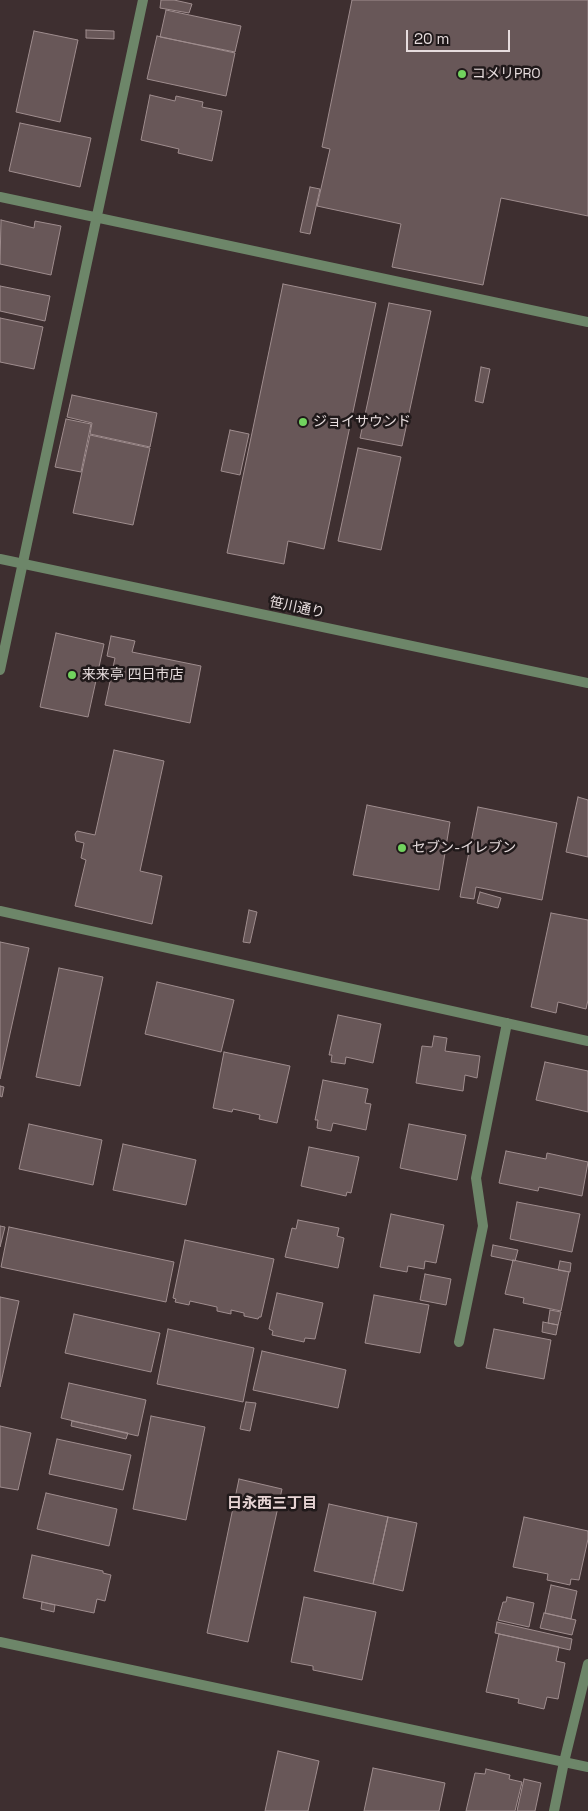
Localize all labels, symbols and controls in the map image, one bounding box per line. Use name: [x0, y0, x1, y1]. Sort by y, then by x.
scale bar: [408, 20, 512, 52]
text: 20 m: [414, 29, 449, 48]
place label: コメリPRO: [472, 66, 541, 82]
marker: コメリPRO: [456, 68, 468, 80]
place label: ジョイサウンド: [313, 414, 411, 430]
marker: ジョイサウンド: [297, 416, 309, 428]
street label: 笹川通り: [268, 594, 326, 622]
place label: 来来亭 四日市店: [82, 667, 184, 683]
marker: 来来亭 四日市店: [66, 669, 78, 681]
place label: セブン-イレブン: [412, 840, 516, 856]
marker: セブン-イレブン: [396, 842, 408, 854]
district label: 日永西三丁目: [227, 1495, 317, 1513]

